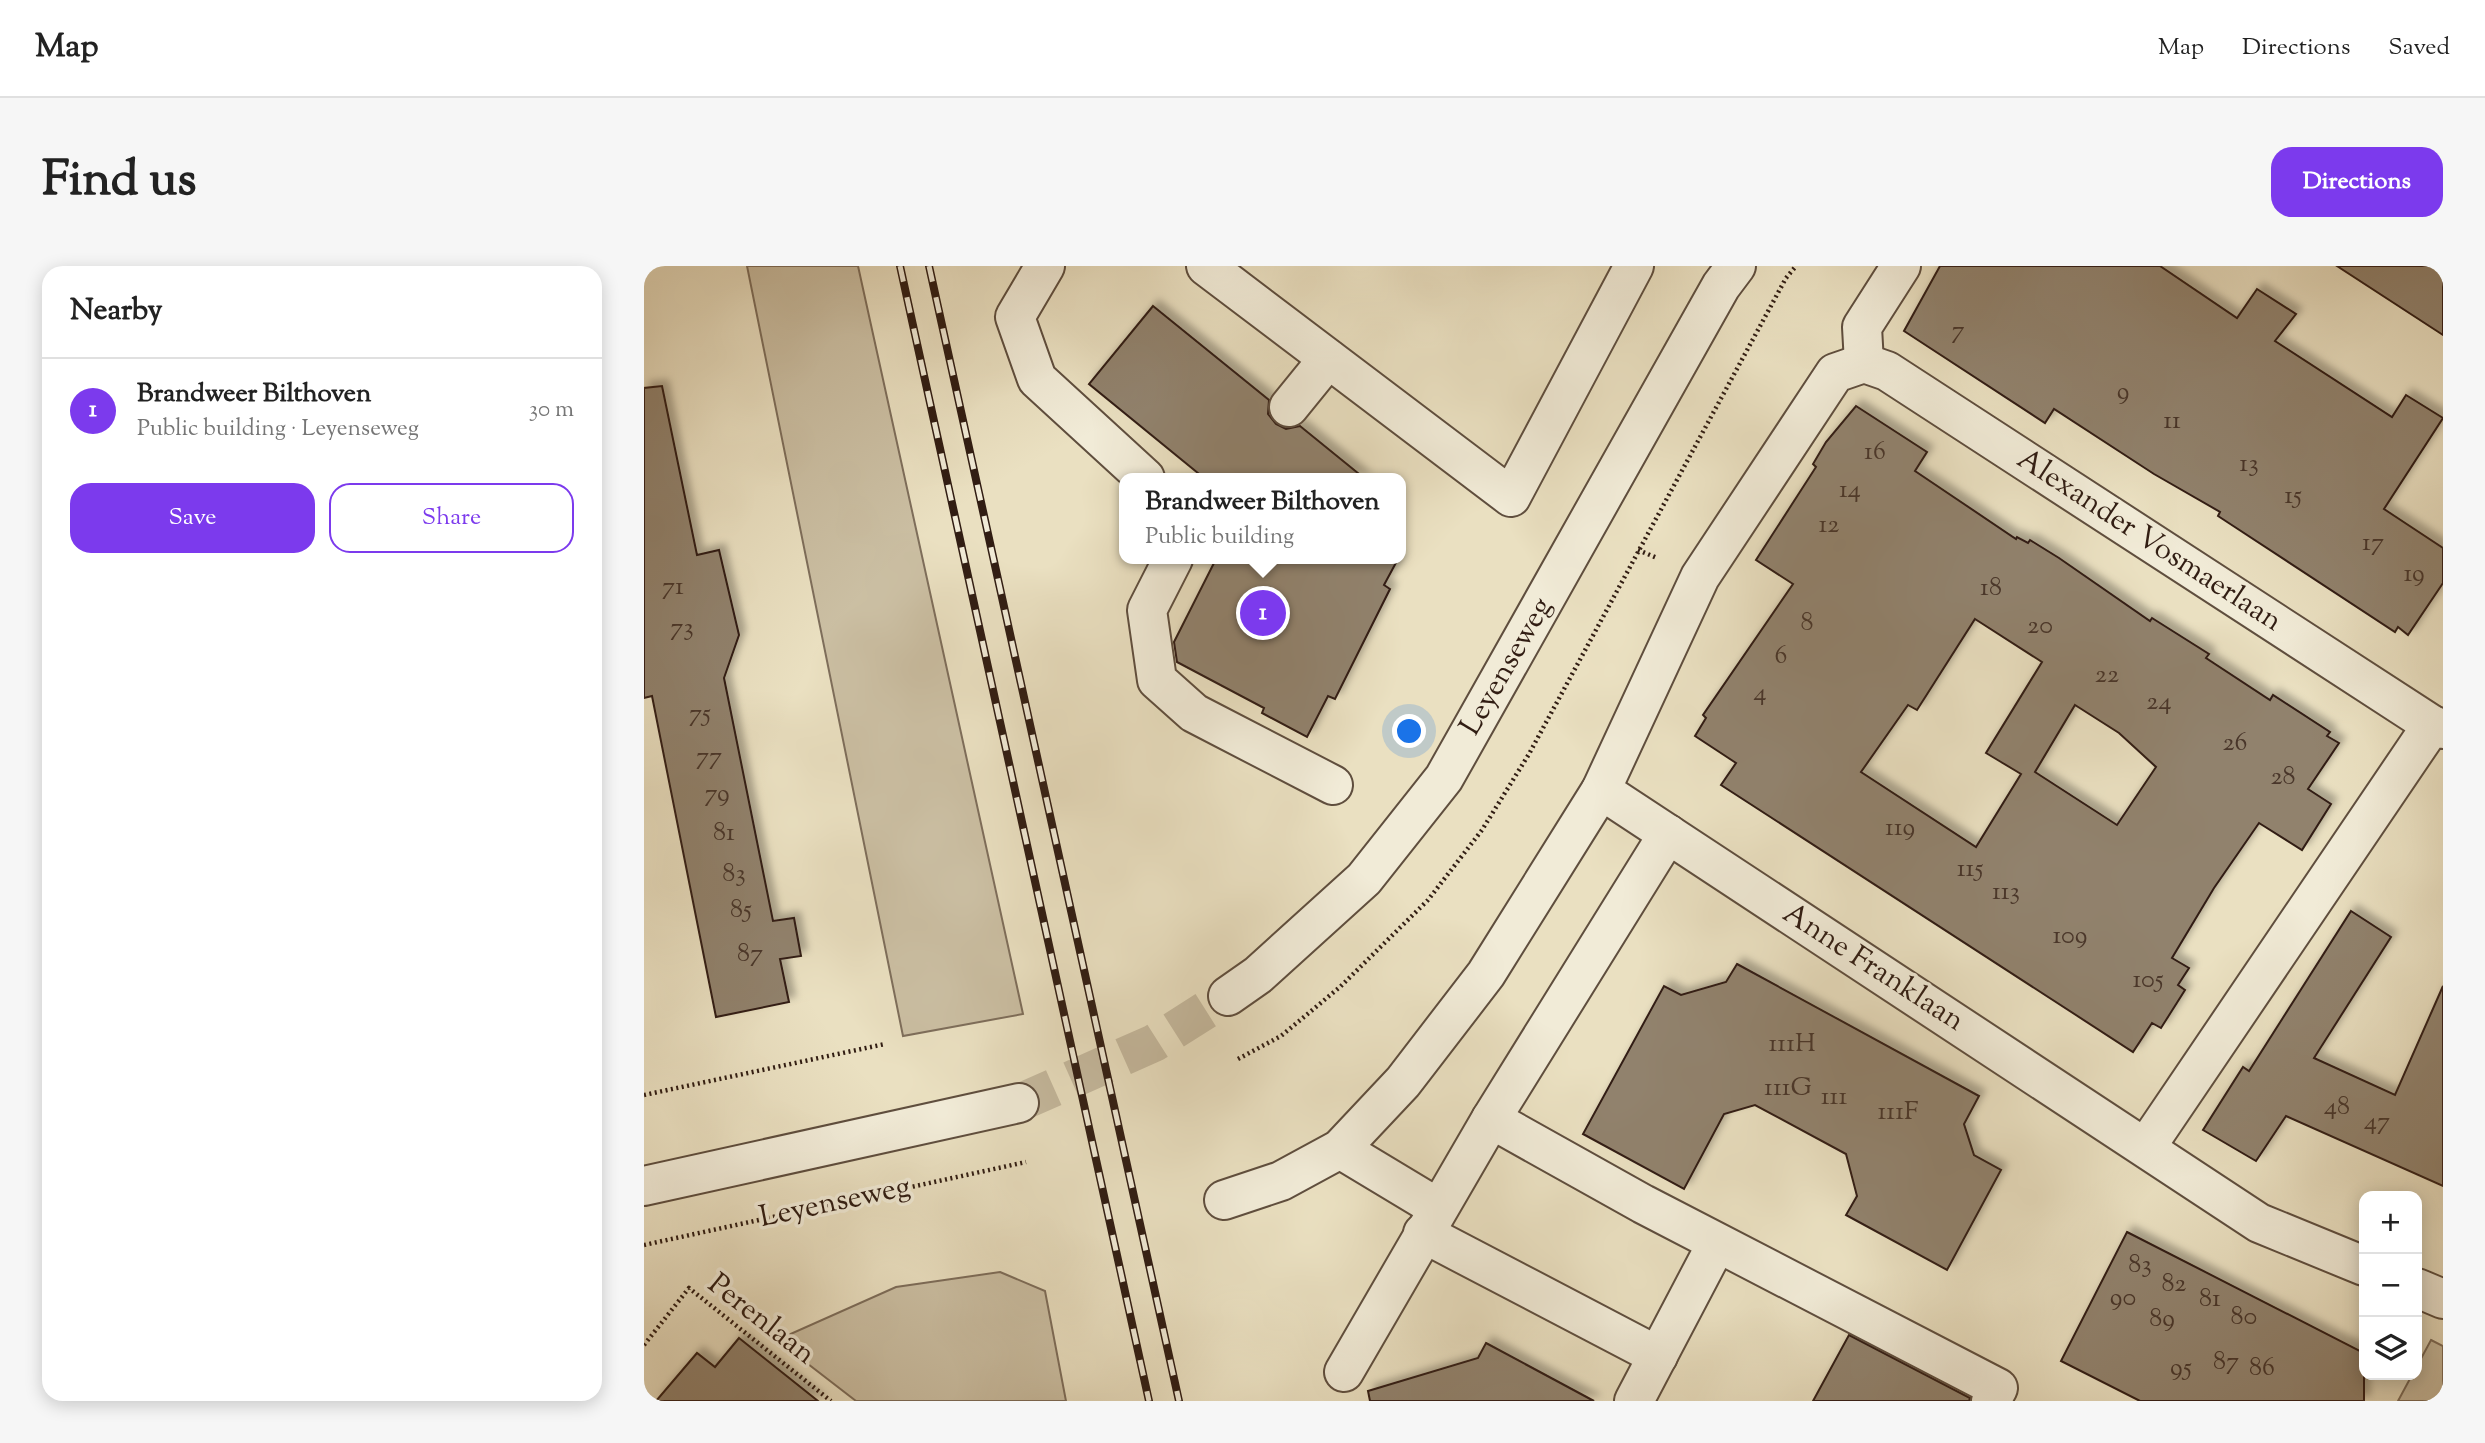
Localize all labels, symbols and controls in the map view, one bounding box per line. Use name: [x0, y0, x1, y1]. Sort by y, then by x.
text: Map: [35, 24, 99, 72]
text: Map: [2158, 31, 2204, 65]
text: Directions: [2242, 31, 2350, 65]
text: Saved: [2388, 31, 2450, 65]
text: Find us: [42, 147, 196, 217]
button: Directions: [2271, 147, 2443, 217]
text: Nearby: [70, 290, 162, 333]
house number: 7: [1951, 313, 1965, 350]
house number: 9: [2117, 374, 2129, 411]
text: Brandweer Bilthoven: [137, 376, 371, 413]
text: 1: [89, 394, 97, 427]
text: 30 m: [529, 394, 574, 427]
house number: 11: [2163, 403, 2181, 440]
text: Public building · Leyenseweg: [137, 413, 419, 446]
house number: 16: [1864, 434, 1886, 471]
street label: Alexander Vosmaerlaan: [2008, 439, 2290, 643]
house number: 13: [2239, 446, 2259, 483]
house number: 14: [1839, 472, 1861, 509]
popup: [1119, 473, 1406, 564]
house number: 15: [2284, 478, 2302, 515]
button: Save: [70, 483, 315, 553]
button: Share: [329, 483, 574, 553]
text: Brandweer Bilthoven: [1145, 484, 1380, 521]
house number: 12: [1818, 507, 1840, 544]
text: Public building: [1145, 521, 1294, 554]
house number: 17: [2362, 525, 2384, 562]
house number: 19: [2403, 556, 2425, 593]
house number: 71: [662, 569, 684, 606]
house number: 18: [1980, 570, 2002, 607]
pin: 1: [1240, 587, 1286, 639]
street label: Leyenseweg: [1450, 590, 1564, 744]
house number: 8: [1800, 605, 1814, 642]
house number: 20: [2027, 608, 2053, 645]
house number: 73: [670, 610, 694, 647]
house number: 6: [1775, 638, 1787, 675]
house number: 22: [2095, 657, 2119, 694]
house number: 4: [1753, 675, 1767, 712]
house number: 24: [2146, 684, 2172, 721]
house number: 75: [689, 696, 711, 733]
your location: [1392, 714, 1426, 748]
house number: 26: [2222, 725, 2248, 762]
house number: 77: [696, 739, 722, 776]
house number: 28: [2270, 759, 2296, 796]
house number: 79: [704, 776, 730, 813]
house number: 119: [1885, 810, 1915, 847]
house number: 81: [713, 815, 735, 852]
house number: 115: [1957, 851, 1983, 888]
house number: 83: [722, 856, 746, 893]
house number: 113: [1992, 874, 2020, 911]
house number: 85: [730, 892, 752, 929]
street label: Anne Franklaan: [1774, 893, 1973, 1043]
house number: 109: [2053, 918, 2087, 955]
house number: 87: [737, 936, 763, 973]
house number: 105: [2132, 962, 2164, 999]
house number: 111H: [1768, 1026, 1816, 1063]
house number: 111G: [1764, 1070, 1812, 1107]
house number: 111: [1821, 1079, 1847, 1116]
house number: 48: [2324, 1089, 2350, 1126]
house number: 111F: [1878, 1094, 1918, 1131]
house number: 47: [2364, 1104, 2390, 1141]
street label: Leyenseweg: [756, 1166, 914, 1240]
map controls: [2359, 1191, 2422, 1380]
button: +: [2359, 1191, 2422, 1254]
house number: 83: [2128, 1247, 2152, 1284]
button: −: [2359, 1254, 2422, 1317]
street label: Perenlaan: [698, 1264, 824, 1376]
house number: 82: [2162, 1266, 2186, 1303]
house number: 90: [2110, 1280, 2136, 1317]
house number: 81: [2199, 1281, 2221, 1318]
house number: 80: [2231, 1299, 2257, 1336]
house number: 89: [2149, 1301, 2175, 1338]
button: layers: [2359, 1317, 2422, 1380]
house number: 87: [2213, 1344, 2239, 1381]
house number: 95: [2170, 1350, 2192, 1387]
house number: 86: [2249, 1350, 2275, 1387]

